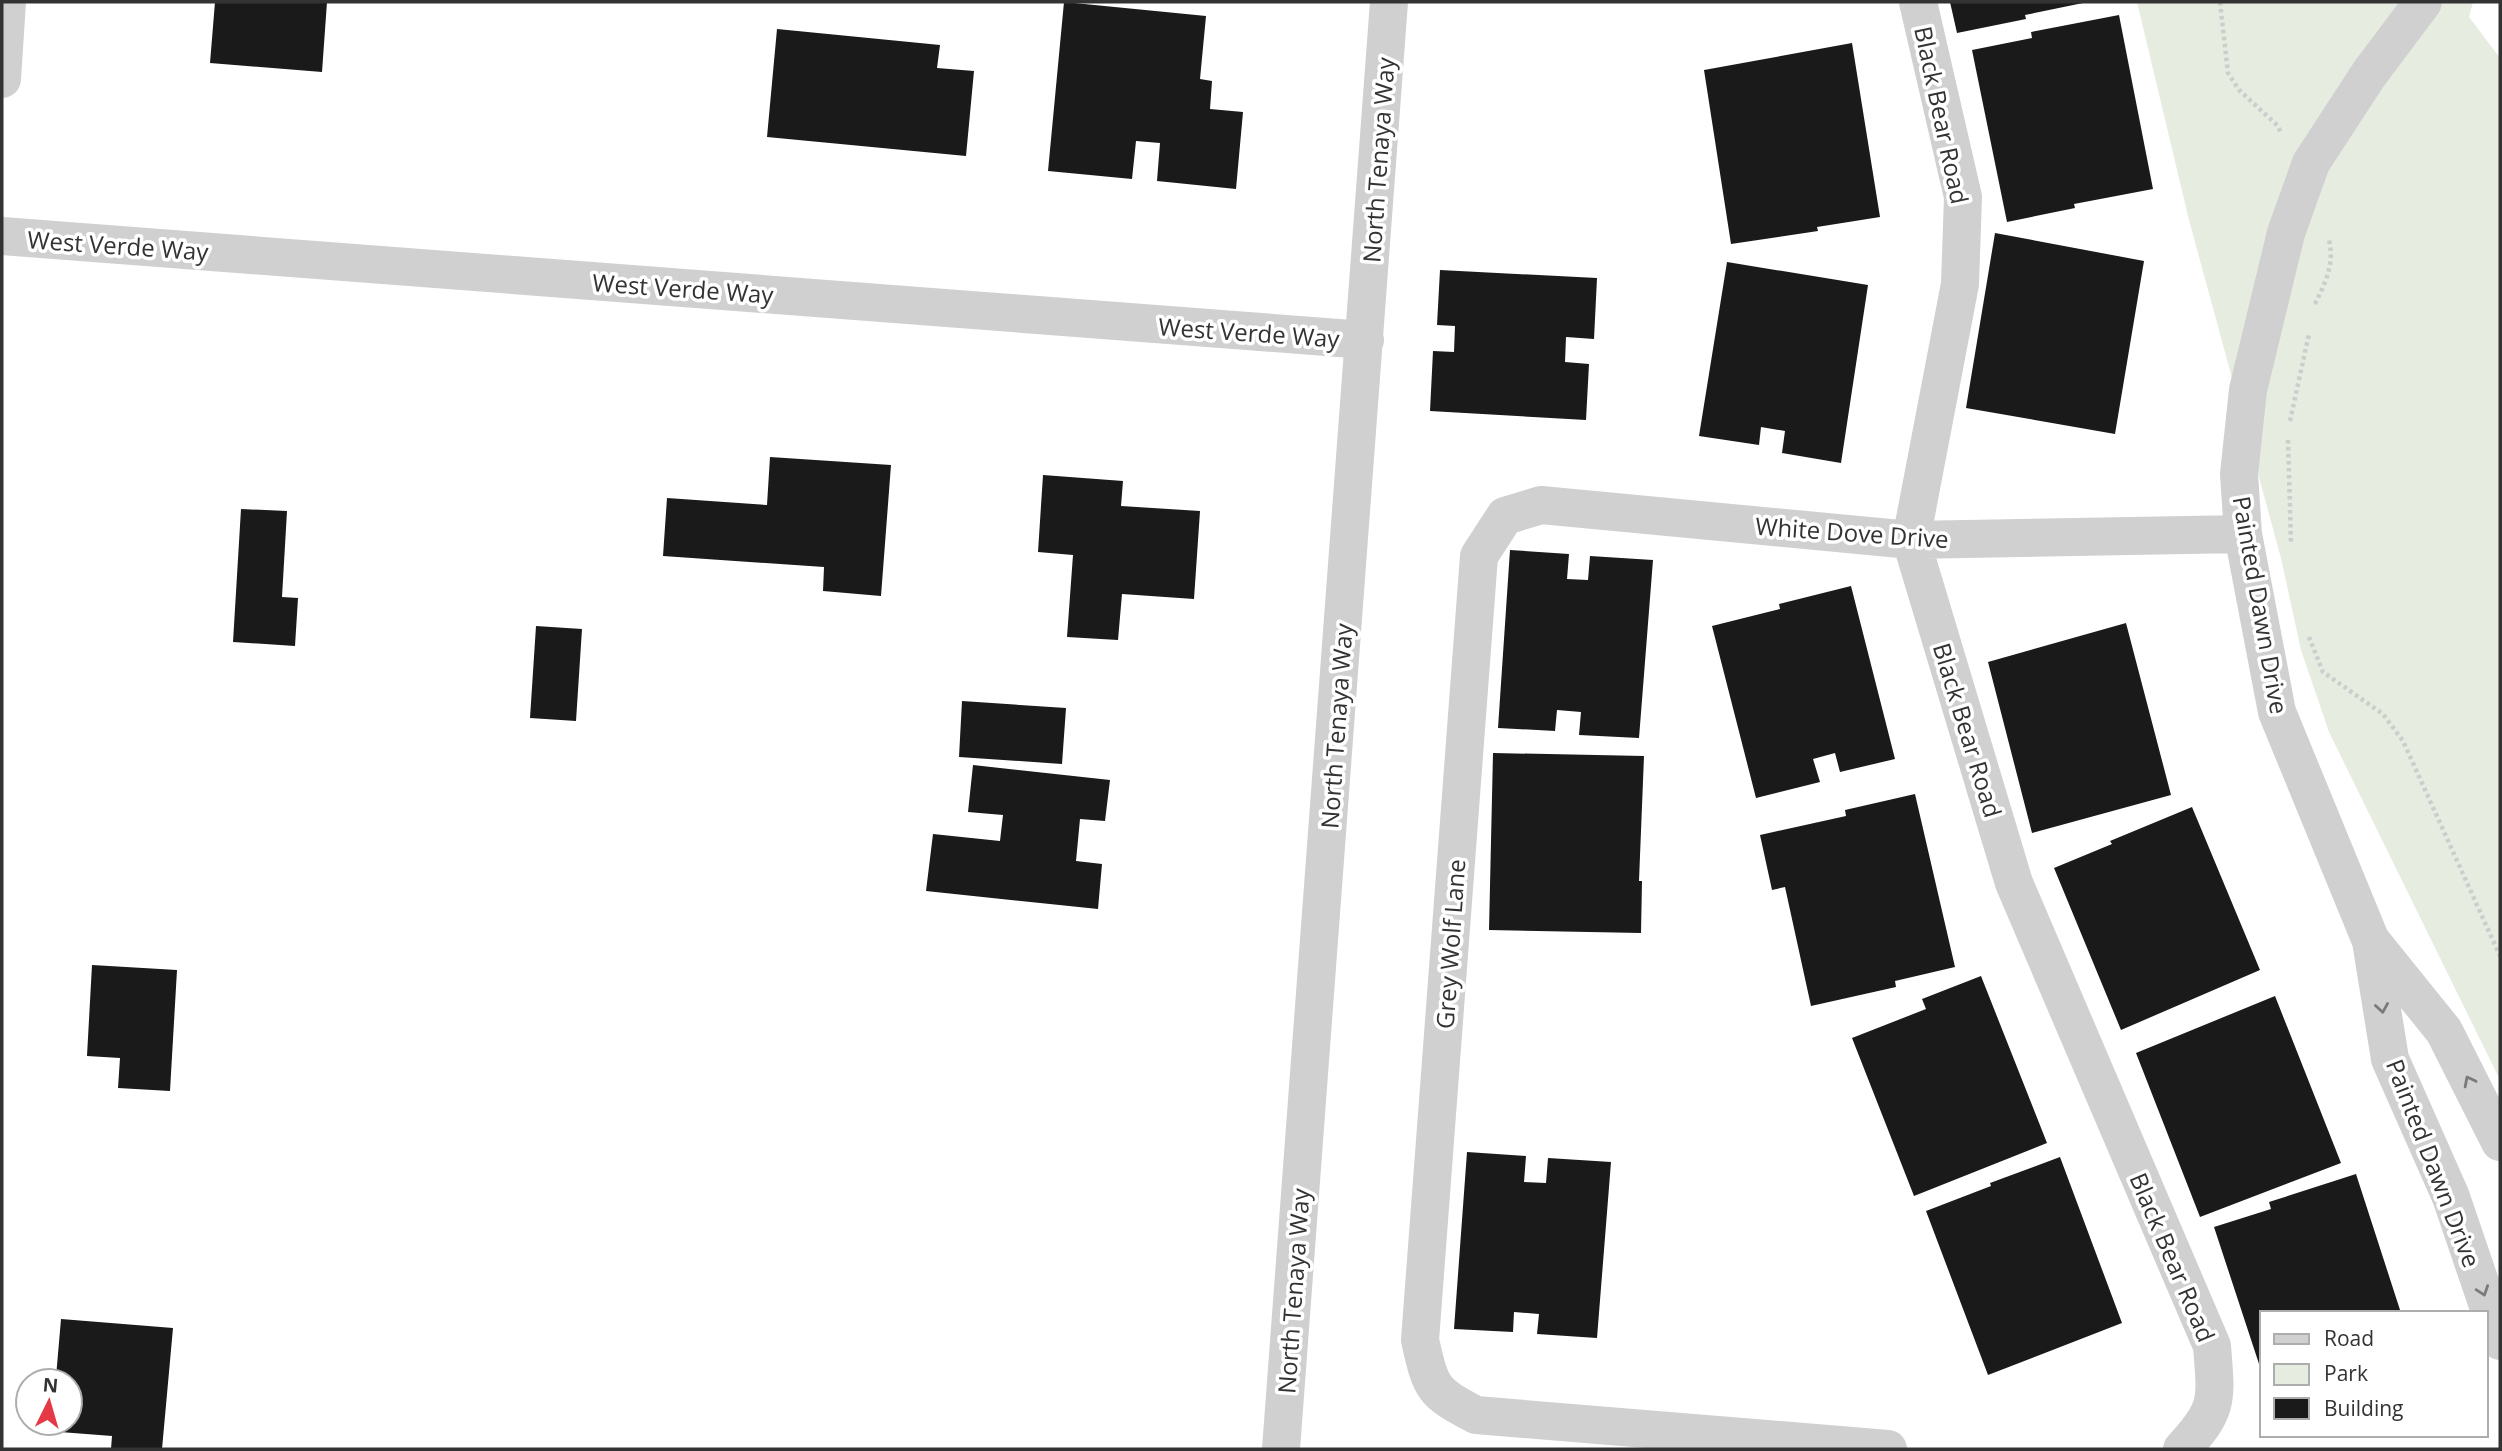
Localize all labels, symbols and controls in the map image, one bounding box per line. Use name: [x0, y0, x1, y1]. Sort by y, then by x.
street label: Black Bear Road: [1907, 23, 1977, 207]
street label: North Tenaya Way: [1354, 55, 1402, 264]
street label: West Verde Way: [26, 222, 211, 268]
street label: West Verde Way: [591, 265, 776, 311]
street label: West Verde Way: [1157, 309, 1342, 355]
street label: Painted Dawn Drive: [2226, 494, 2296, 716]
street label: White Dove Drive: [1754, 509, 1950, 555]
street label: North Tenaya Way: [1312, 621, 1360, 830]
street label: Black Bear Road: [1926, 639, 2010, 821]
street label: Grey Wolf Lane: [1428, 858, 1472, 1030]
one-way arrow: [2374, 1002, 2389, 1014]
street label: Painted Dawn Drive: [2379, 1054, 2489, 1272]
one-way arrow: [2464, 1076, 2478, 1088]
street label: Black Bear Road: [2122, 1167, 2224, 1347]
street label: North Tenaya Way: [1269, 1186, 1317, 1395]
one-way arrow: [2475, 1284, 2489, 1296]
legend: [2260, 1311, 2488, 1437]
text: Road: [2324, 1324, 2374, 1352]
text: Park: [2324, 1359, 2368, 1387]
north arrow: [14, 1367, 84, 1437]
text: N: [42, 1371, 59, 1399]
text: Building: [2324, 1394, 2403, 1422]

